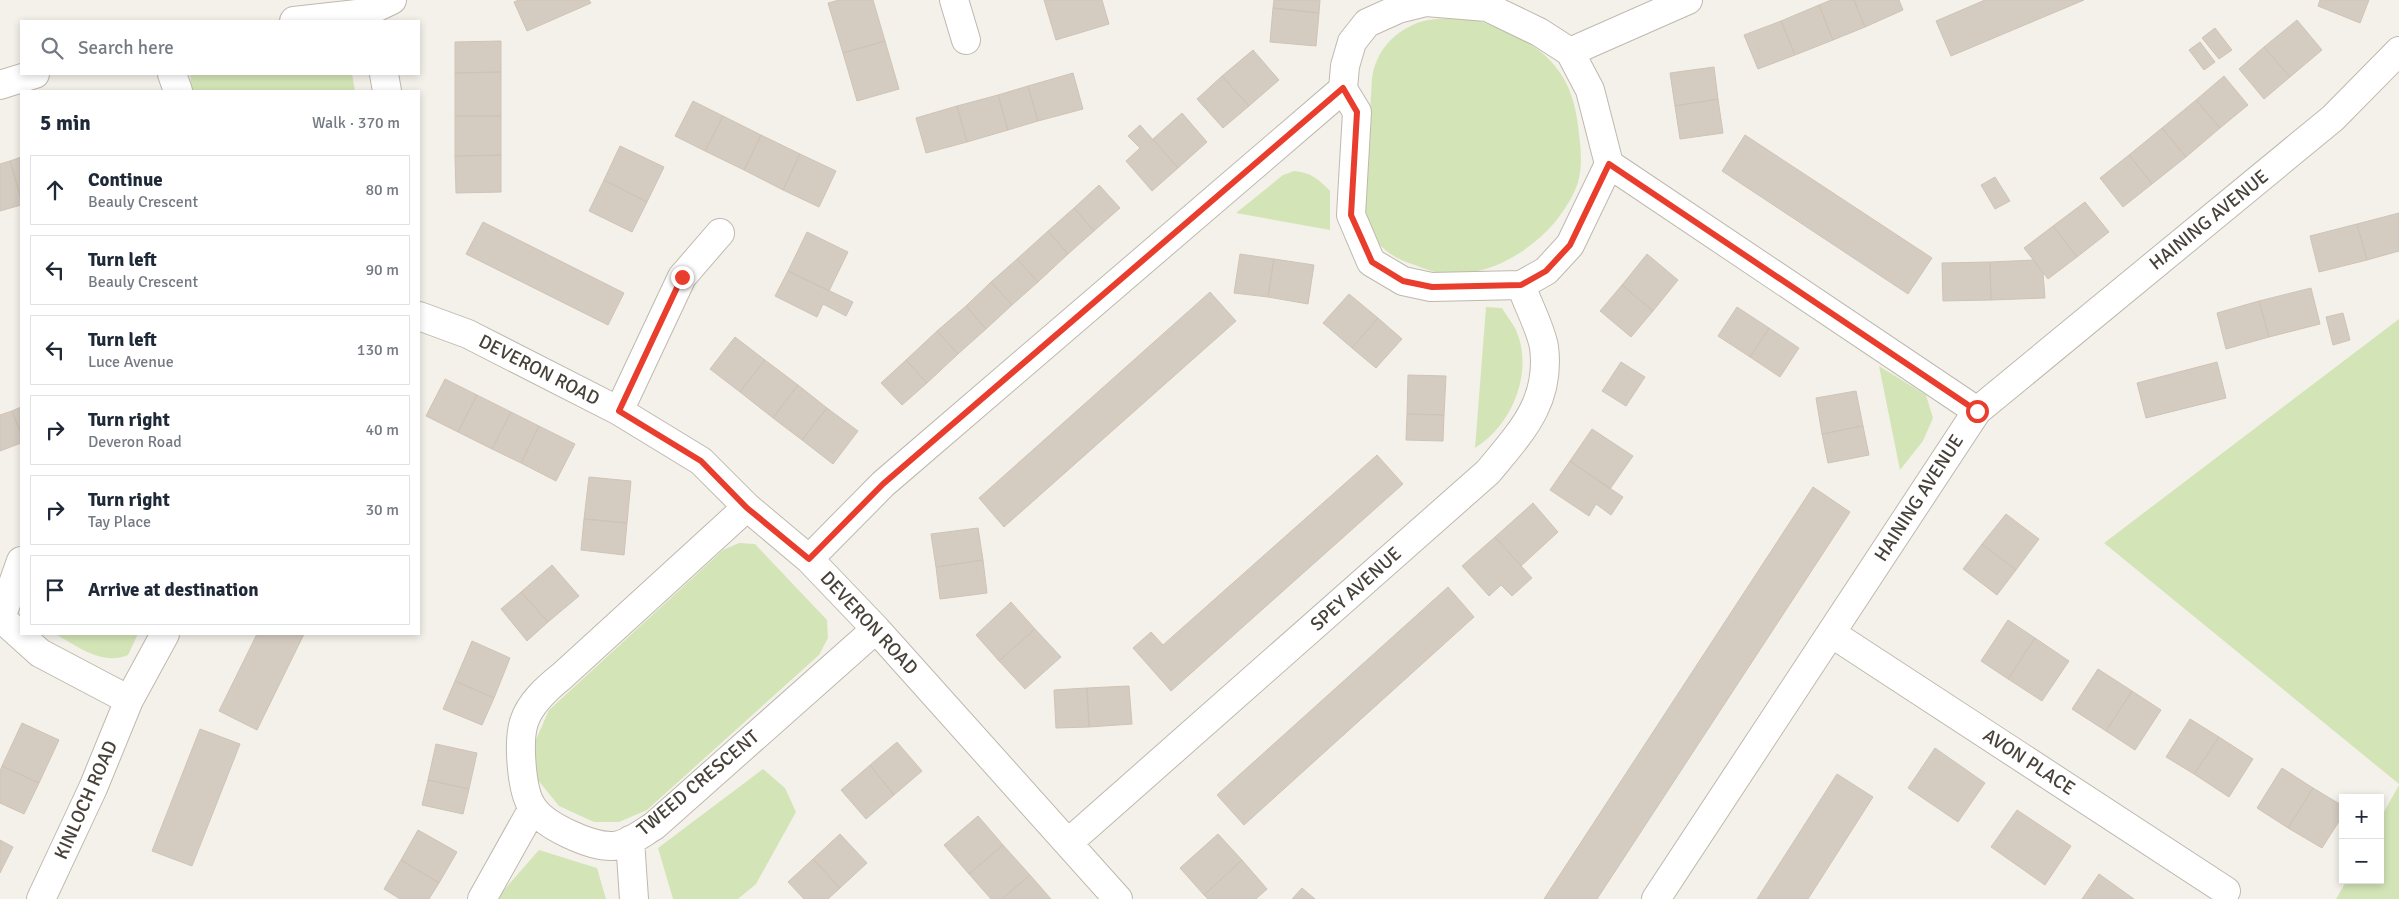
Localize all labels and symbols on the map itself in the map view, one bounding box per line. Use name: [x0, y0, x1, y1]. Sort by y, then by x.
street label: HAINING AVENUE: [2145, 165, 2273, 275]
route end: [671, 266, 694, 289]
street label: DEVERON ROAD: [474, 329, 604, 411]
route start: [1966, 400, 1989, 423]
street label: HAINING AVENUE: [1869, 430, 1969, 566]
street label: SPEY AVENUE: [1305, 542, 1407, 636]
street label: DEVERON ROAD: [815, 566, 923, 680]
street label: AVON PLACE: [1978, 723, 2080, 801]
street label: TWEED CRESCENT: [632, 725, 764, 841]
street label: KINLOCH ROAD: [49, 737, 123, 863]

